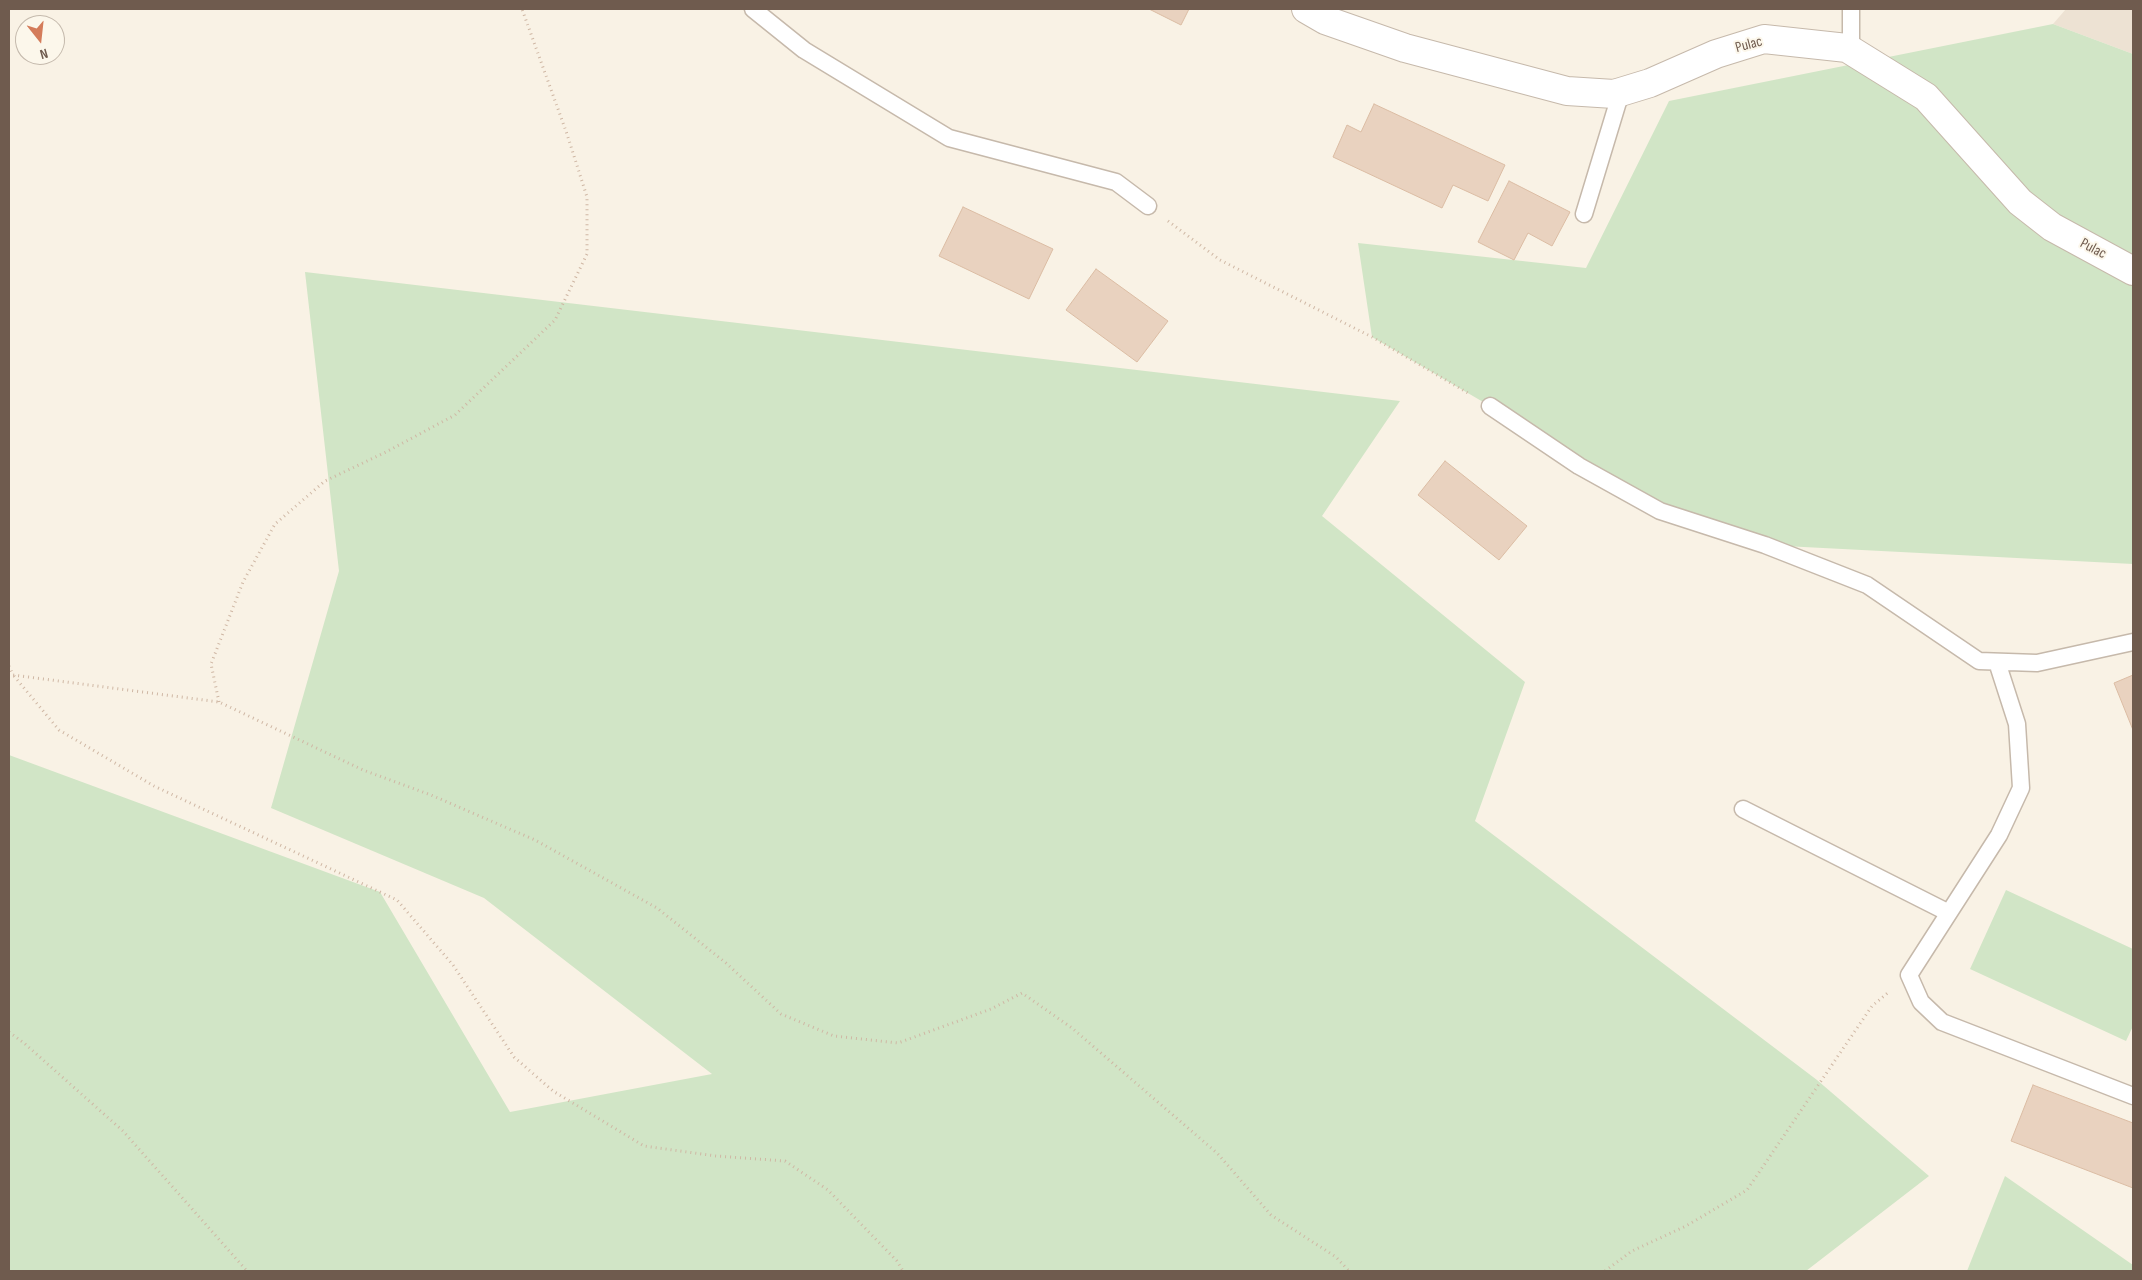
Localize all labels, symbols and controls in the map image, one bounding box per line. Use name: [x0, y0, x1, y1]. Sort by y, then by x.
north arrow: [15, 15, 65, 65]
street label: Pulac: [1734, 33, 1764, 57]
text: N: [38, 45, 50, 63]
street label: Pulac: [2077, 235, 2109, 263]

